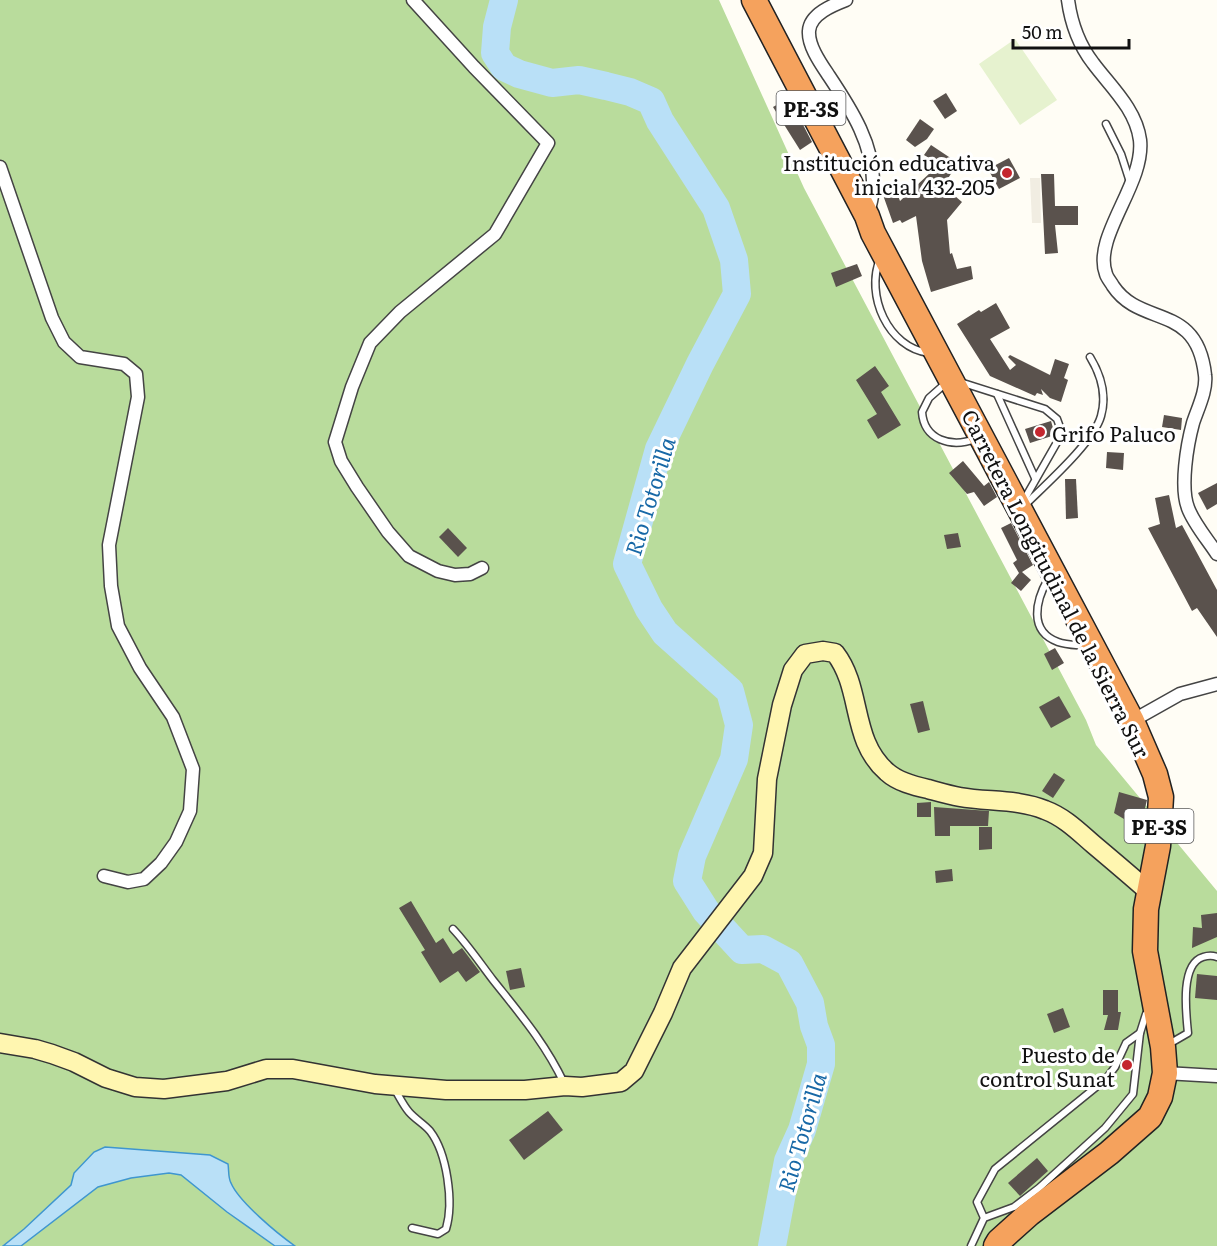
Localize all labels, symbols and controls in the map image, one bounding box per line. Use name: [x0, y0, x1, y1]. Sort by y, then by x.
scale bar: [1013, 12, 1128, 50]
text: 50 m: [1022, 18, 1063, 45]
road number: PE-3S: [776, 91, 846, 125]
place label: Institución educativa inicial 432-205: [783, 146, 996, 201]
marker: Institución educativa inicial 432-205: [1000, 166, 1014, 180]
street label: Carretera Longitudinal de la Sierra Sur: [955, 403, 1159, 763]
place label: Grifo Paluco: [1052, 417, 1176, 448]
marker: Grifo Paluco: [1033, 425, 1047, 439]
water label: Rio Totorilla: [615, 432, 683, 559]
road number: PE-3S: [1124, 809, 1194, 843]
place label: Puesto de control Sunat: [980, 1038, 1116, 1093]
marker: Puesto de control Sunat: [1120, 1058, 1134, 1072]
water label: Rio Totorilla: [768, 1068, 834, 1195]

